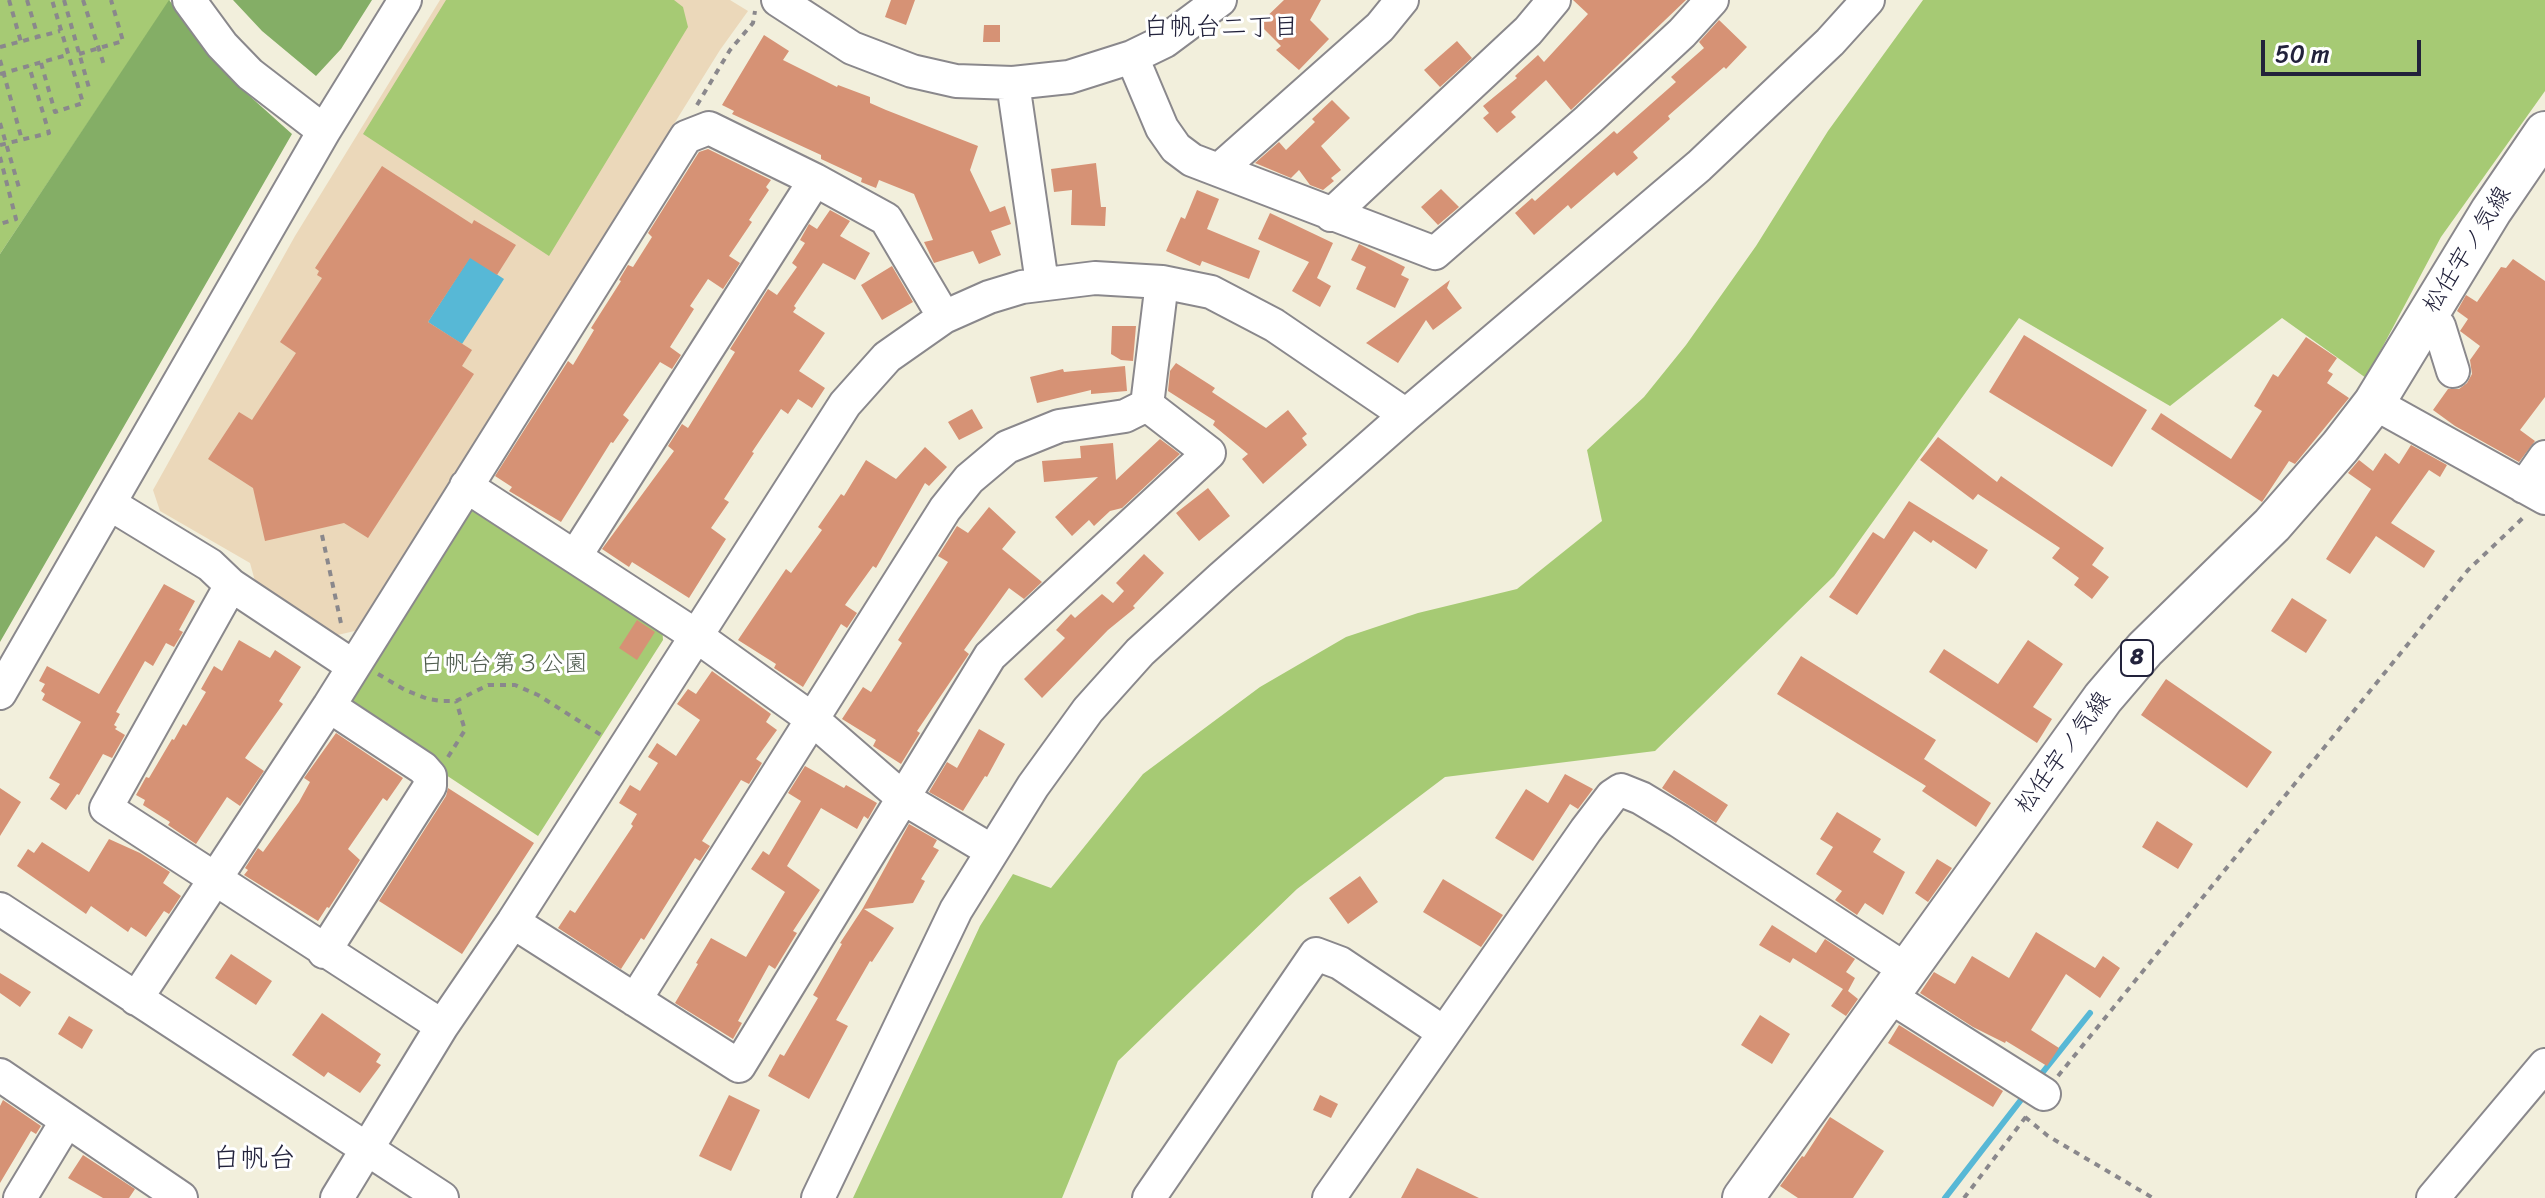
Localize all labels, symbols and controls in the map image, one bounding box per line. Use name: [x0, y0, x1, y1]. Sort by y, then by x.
district label: 白帆台二丁目: [1143, 12, 1299, 44]
scale bar: [2265, 24, 2425, 74]
text: 50 m: [2275, 33, 2330, 75]
street label: 松任宇ノ気線: [2418, 181, 2518, 319]
road number: 8: [2121, 640, 2153, 676]
park label: 白帆台第３公園: [420, 651, 588, 679]
street label: 松任宇ノ気線: [2010, 686, 2118, 820]
district label: 白帆台: [212, 1143, 296, 1177]

